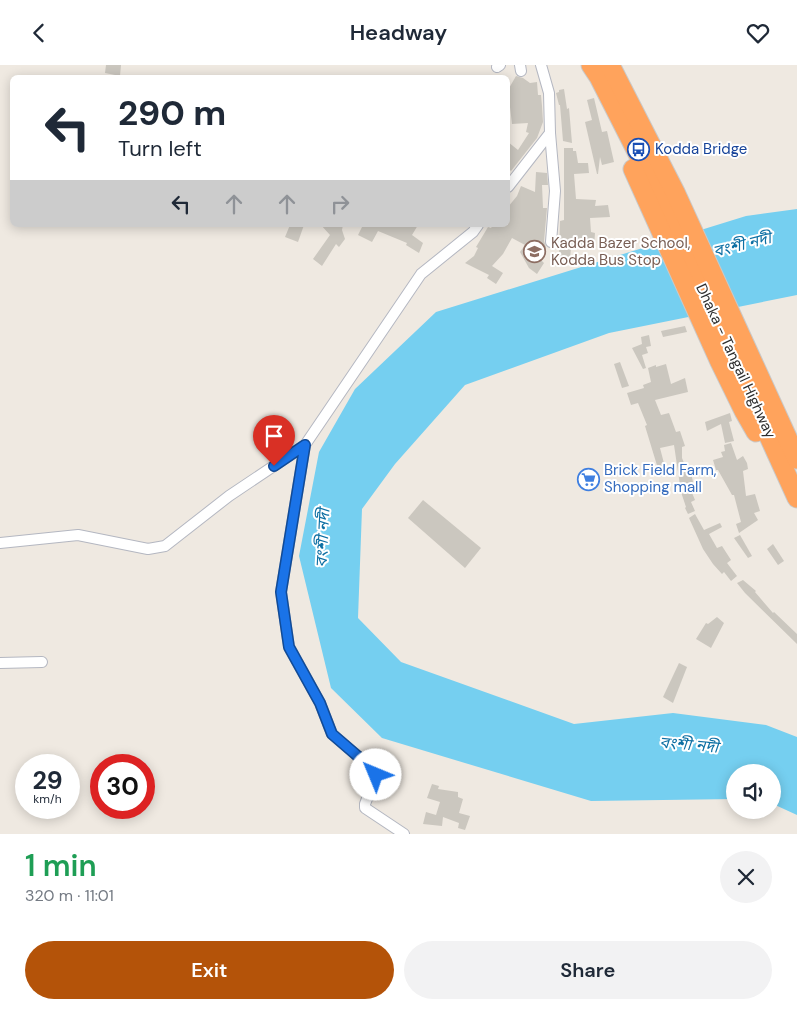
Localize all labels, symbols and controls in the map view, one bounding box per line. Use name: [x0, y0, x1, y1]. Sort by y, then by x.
text: Headway: [350, 18, 447, 47]
icon: back: [25, 19, 53, 47]
icon: heart: [744, 19, 772, 47]
text: 290 m: [118, 90, 226, 136]
icon: left: [35, 95, 100, 160]
text: Turn left: [118, 134, 202, 163]
bus stop icon: Kodda Bridge: [627, 137, 651, 161]
place label: Kodda Bridge: [655, 139, 747, 159]
icon: left: [167, 190, 195, 218]
icon: ahead: [220, 190, 248, 218]
icon: ahead: [273, 190, 301, 218]
icon: right: [326, 190, 354, 218]
water label: বংশী নদী: [711, 227, 776, 262]
place label: Kadda Bazer School, Kodda Bus Stop: [551, 233, 691, 270]
school or university icon: Kadda Bazer School, Kodda Bus Stop: [523, 240, 547, 264]
street label: Dhaka - Tangail Highway: [691, 280, 781, 442]
pin: [253, 415, 295, 466]
icon: arrive: [260, 422, 288, 450]
place label: Brick Field Farm, Shopping mall: [604, 460, 717, 497]
supermarket icon: Brick Field Farm, Shopping mall: [576, 467, 600, 491]
water label: বংশী নদী: [310, 505, 335, 568]
water label: বংশী নদী: [659, 731, 722, 758]
position arrow: [349, 748, 401, 800]
speed limit sign: 30: [90, 754, 155, 819]
text: 29: [32, 764, 63, 797]
map controls: [726, 764, 781, 819]
button: sound: [726, 764, 781, 819]
text: km/h: [33, 791, 62, 807]
text: 1 min: [25, 846, 97, 885]
button: close: [720, 851, 772, 903]
text: 320 m · 11:01: [25, 885, 114, 906]
button: Exit: [25, 941, 394, 999]
button: Share: [404, 941, 772, 999]

